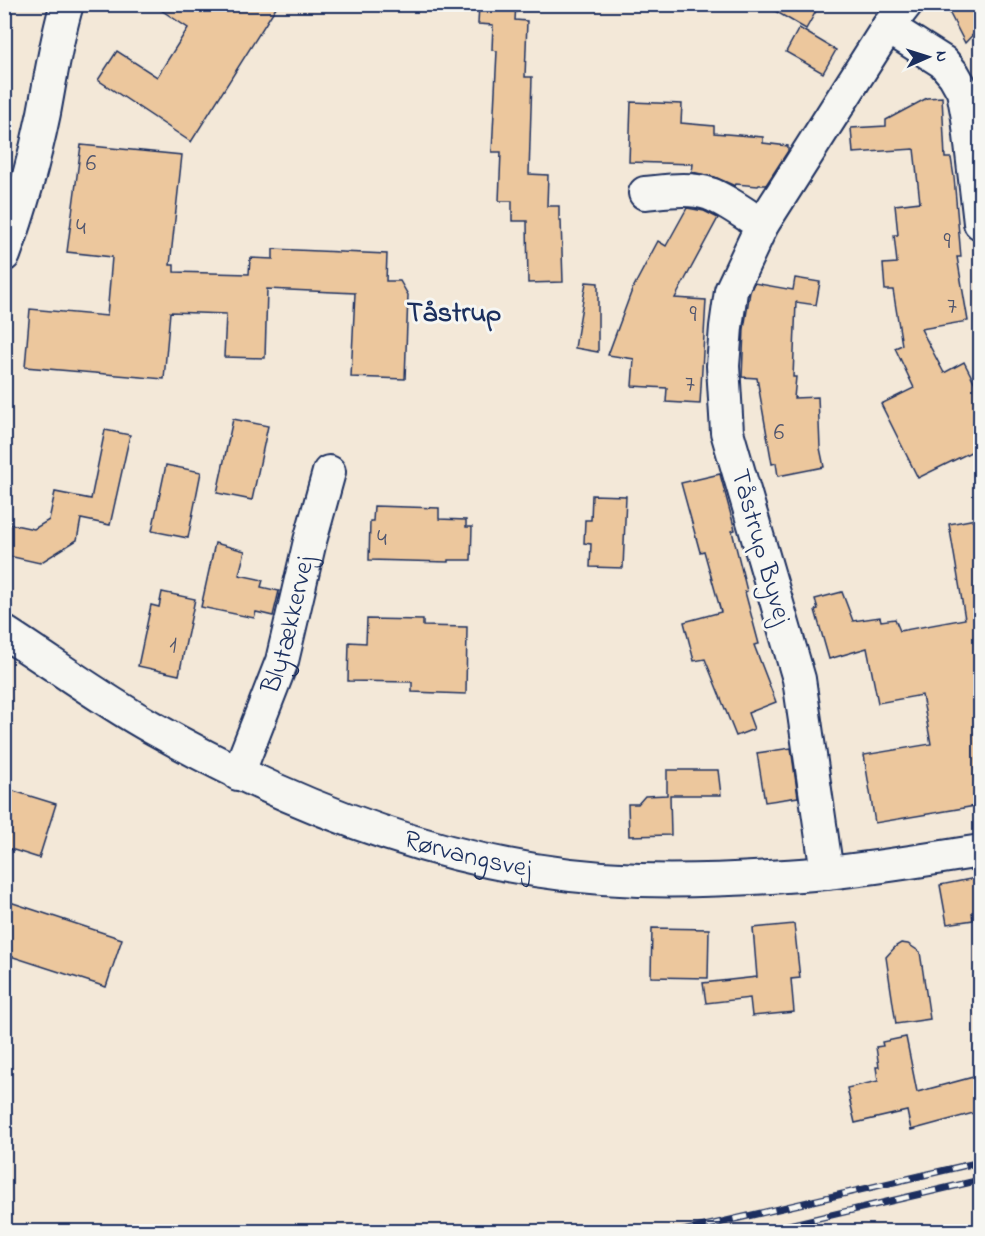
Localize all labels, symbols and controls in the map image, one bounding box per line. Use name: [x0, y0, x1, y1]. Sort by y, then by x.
north arrow: [898, 27, 958, 87]
text: N: [929, 50, 953, 63]
house number: 6: [86, 147, 97, 182]
house number: 4: [76, 211, 86, 246]
house number: 9: [943, 225, 951, 260]
house number: 7: [947, 290, 957, 325]
district label: Tåstrup: [407, 294, 501, 335]
house number: 9: [689, 298, 697, 333]
house number: 7: [685, 368, 695, 403]
house number: 6: [774, 416, 785, 451]
street label: Tåstrup Byvej: [719, 465, 801, 630]
house number: 4: [377, 522, 387, 557]
street label: Blytækkervej: [251, 552, 325, 700]
house number: 1: [169, 629, 177, 664]
street label: Rørvangsvej: [399, 821, 535, 889]

